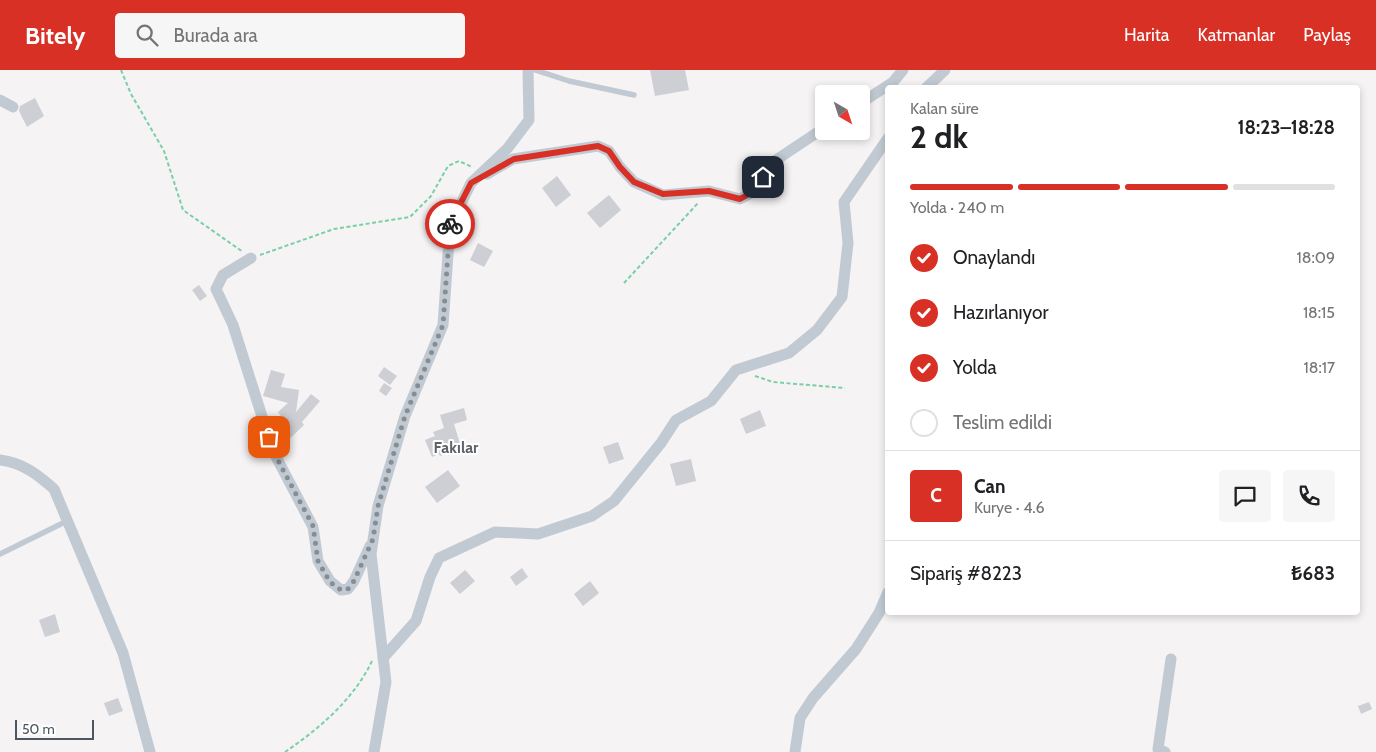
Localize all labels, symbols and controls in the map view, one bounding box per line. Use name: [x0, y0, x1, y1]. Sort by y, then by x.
search box: [115, 13, 465, 58]
text: Bitely: [25, 21, 85, 50]
icon: search: [133, 21, 161, 49]
text: Burada ara: [173, 24, 258, 47]
text: Harita: [1124, 24, 1169, 46]
text: Katmanlar: [1197, 24, 1275, 46]
text: Paylaş: [1303, 24, 1351, 46]
north arrow: [815, 85, 870, 140]
map controls: [815, 85, 870, 140]
text: Kalan süre: [910, 99, 979, 118]
text: 18:23–18:28: [1238, 116, 1335, 139]
text: 2 dk: [910, 117, 968, 156]
pin: [742, 156, 784, 198]
icon: home: [749, 163, 777, 191]
text: Yolda · 240 m: [910, 198, 1004, 217]
courier: [425, 199, 475, 249]
icon: bike: [436, 210, 464, 238]
icon: check: [910, 244, 938, 272]
text: Onaylandı: [953, 246, 1035, 269]
text: 18:09: [1297, 248, 1335, 267]
icon: check: [910, 299, 938, 327]
text: Hazırlanıyor: [953, 301, 1048, 324]
text: 18:15: [1303, 303, 1335, 322]
icon: check: [910, 354, 938, 382]
text: Yolda: [953, 356, 997, 379]
text: 18:17: [1303, 358, 1335, 377]
text: Teslim edildi: [953, 411, 1052, 434]
pin: [248, 416, 290, 458]
icon: bag: [255, 423, 283, 451]
district label: Fakılar: [434, 438, 479, 457]
button: chat: [1219, 470, 1271, 522]
button: phone: [1283, 470, 1335, 522]
text: Can: [974, 475, 1006, 498]
text: C: [930, 484, 942, 507]
text: Kurye · 4.6: [974, 498, 1045, 517]
text: Sipariş #8223: [910, 562, 1022, 585]
text: ₺683: [1291, 562, 1335, 585]
scale bar: [15, 717, 94, 740]
text: 50 m: [22, 720, 55, 738]

